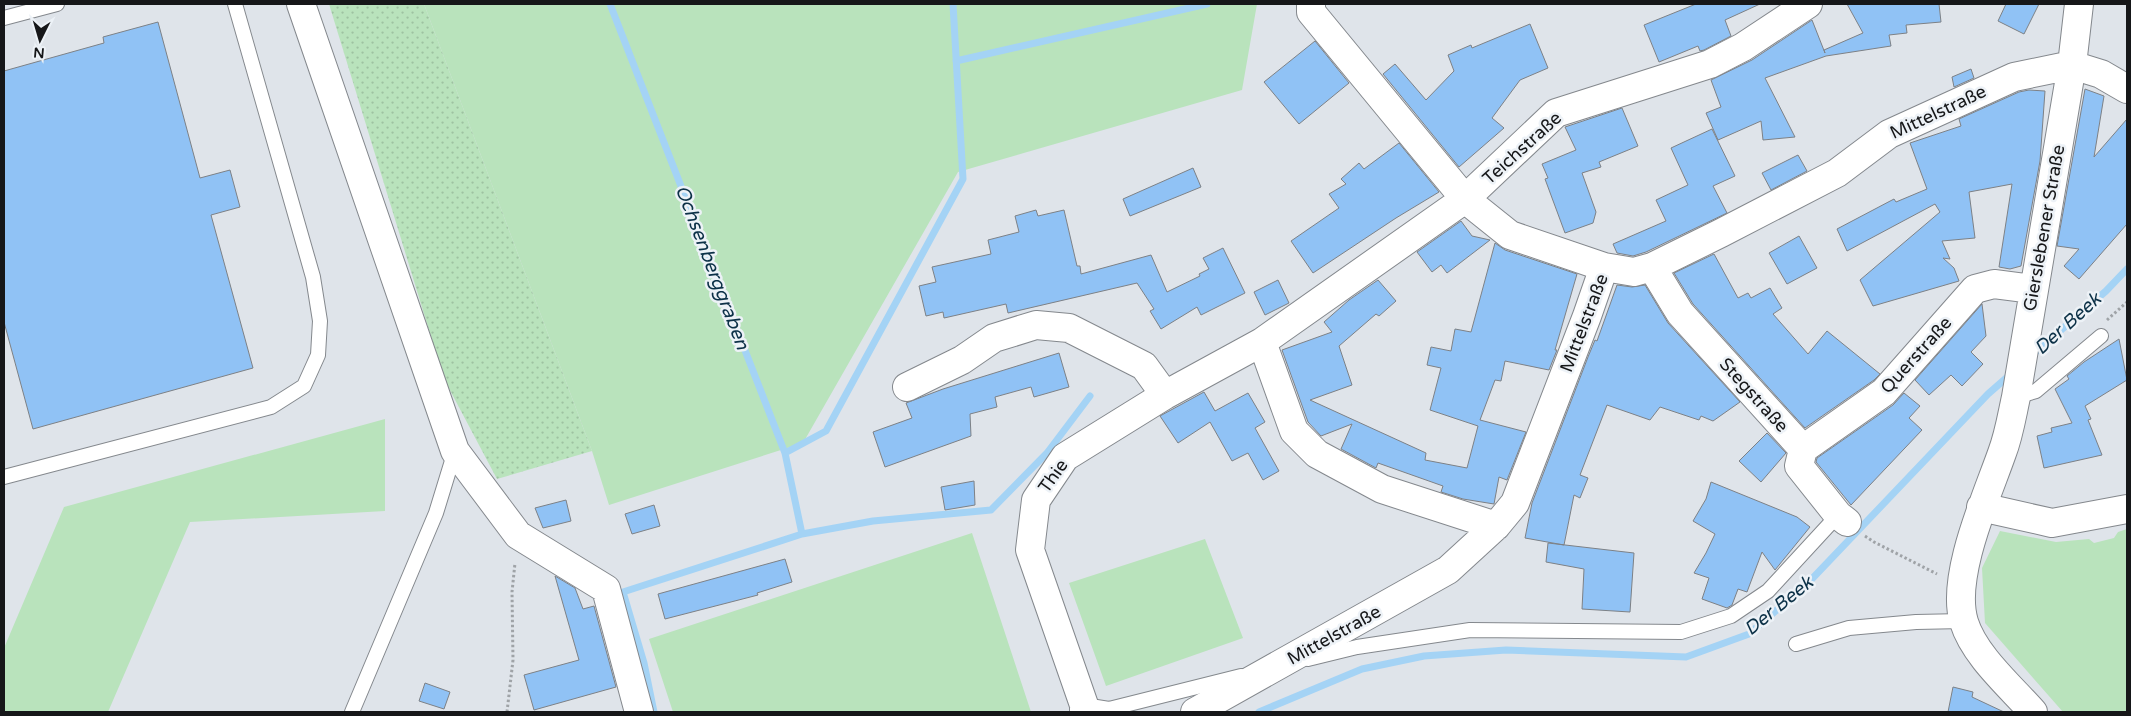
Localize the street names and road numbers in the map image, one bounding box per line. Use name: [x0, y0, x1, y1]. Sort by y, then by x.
street label: Mittelstraße: [1886, 80, 1990, 144]
street label: Teichstraße: [1478, 107, 1566, 189]
street label: Gierslebener Straße: [2019, 143, 2069, 313]
street label: Mittelstraße: [1555, 271, 1613, 375]
street label: Querstraße: [1876, 312, 1956, 398]
street label: Stegstraße: [1715, 353, 1793, 437]
street label: Thie: [1033, 455, 1073, 497]
street label: Mittelstraße: [1283, 600, 1385, 670]

